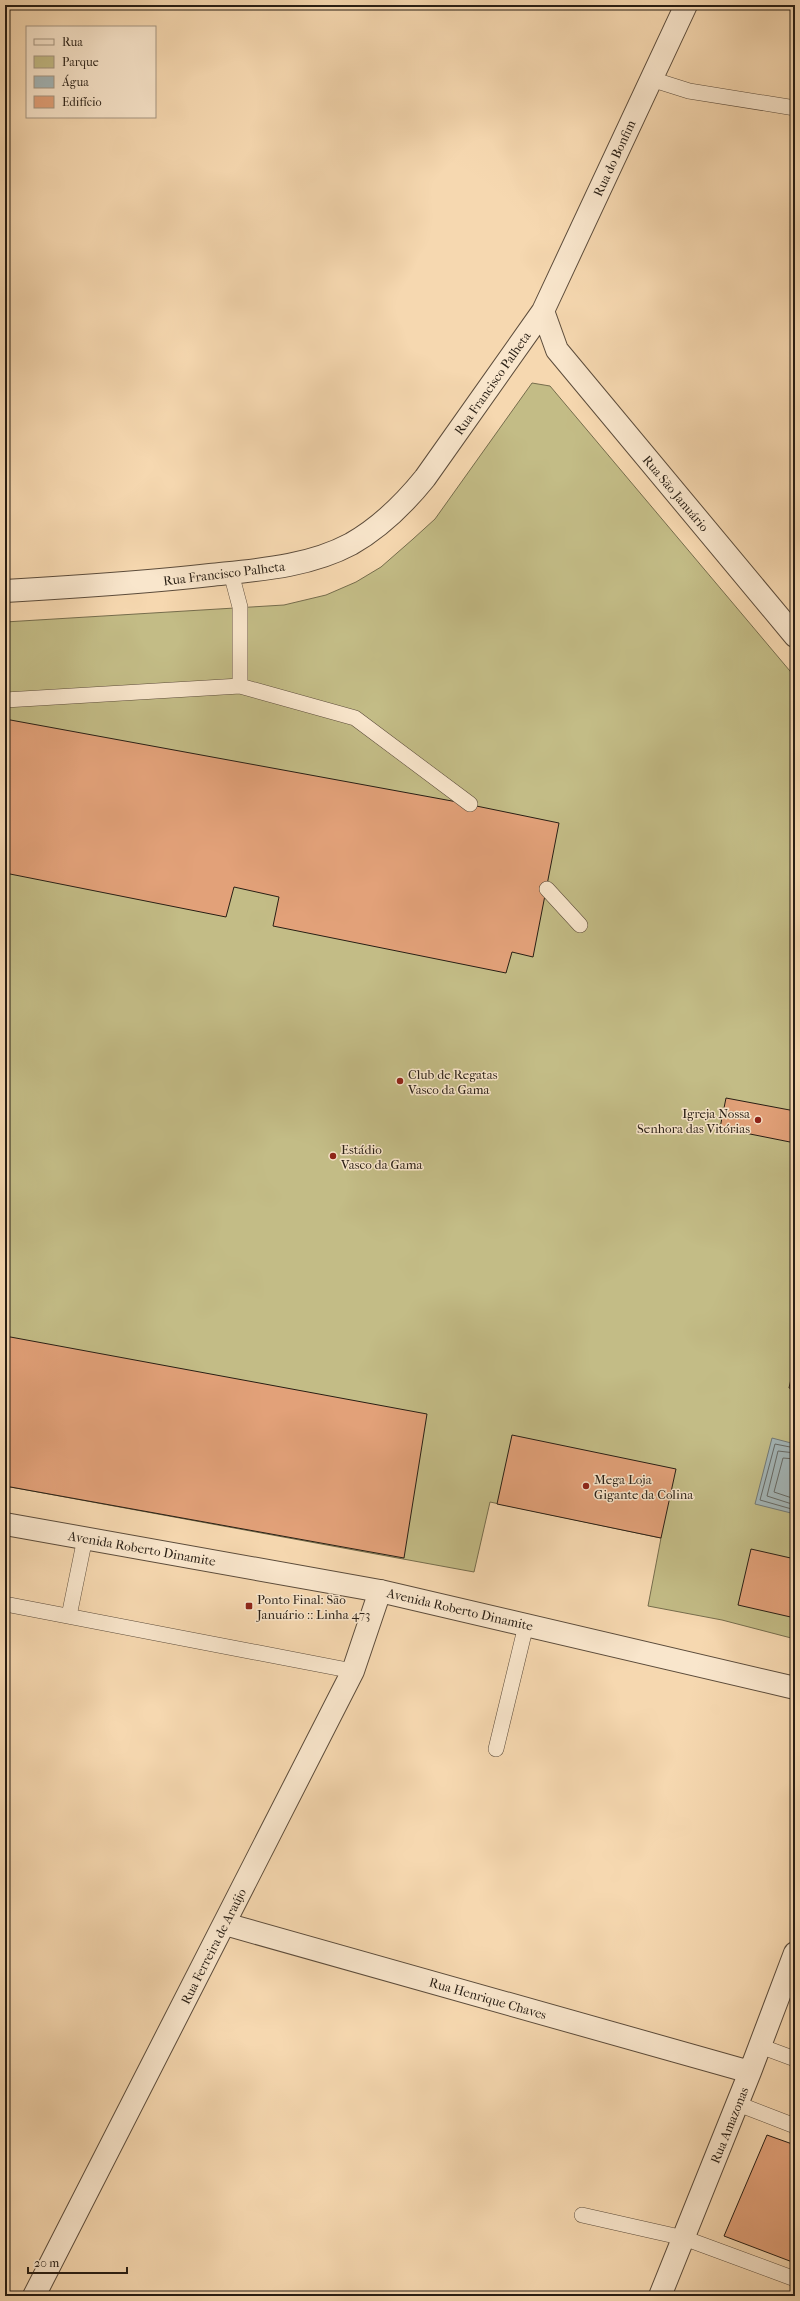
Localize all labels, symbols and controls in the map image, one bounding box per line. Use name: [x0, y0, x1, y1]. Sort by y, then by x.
legend: [26, 26, 156, 118]
text: Rua: [62, 35, 83, 49]
text: Parque: [62, 55, 99, 69]
text: Água: [61, 74, 89, 89]
text: Edifício: [62, 95, 102, 109]
street label: Rua do Bonfim: [590, 118, 639, 199]
street label: Rua Francisco Palheta: [451, 328, 534, 438]
street label: Rua São Januário: [639, 452, 712, 535]
street label: Rua Francisco Palheta: [162, 558, 287, 588]
place label: Club de Regatas Vasco da Gama: [407, 1067, 498, 1097]
marker: Club de Regatas Vasco da Gama: [395, 1076, 405, 1086]
place label: Igreja Nossa Senhora das Vitórias: [637, 1106, 751, 1136]
marker: Igreja Nossa Senhora das Vitórias: [753, 1115, 763, 1125]
place label: Estádio Vasco da Gama: [340, 1142, 423, 1172]
marker: Estádio Vasco da Gama: [328, 1151, 338, 1161]
place label: Mega Loja Gigante da Colina: [594, 1472, 694, 1502]
marker: Mega Loja Gigante da Colina: [581, 1481, 591, 1491]
street label: Avenida Roberto Dinamite: [66, 1528, 217, 1569]
street label: Avenida Roberto Dinamite: [384, 1585, 535, 1634]
place label: Ponto Final: São Januário :: Linha 473: [256, 1592, 370, 1622]
marker: Ponto Final: São Januário :: Linha 473: [244, 1601, 254, 1611]
street label: Rua Ferreira de Araújo: [178, 1886, 249, 2007]
street label: Rua Henrique Chaves: [427, 1975, 548, 2022]
street label: Rua Amazonas: [707, 2085, 752, 2166]
scale bar: [28, 2249, 127, 2275]
text: 20 m: [34, 2256, 59, 2270]

